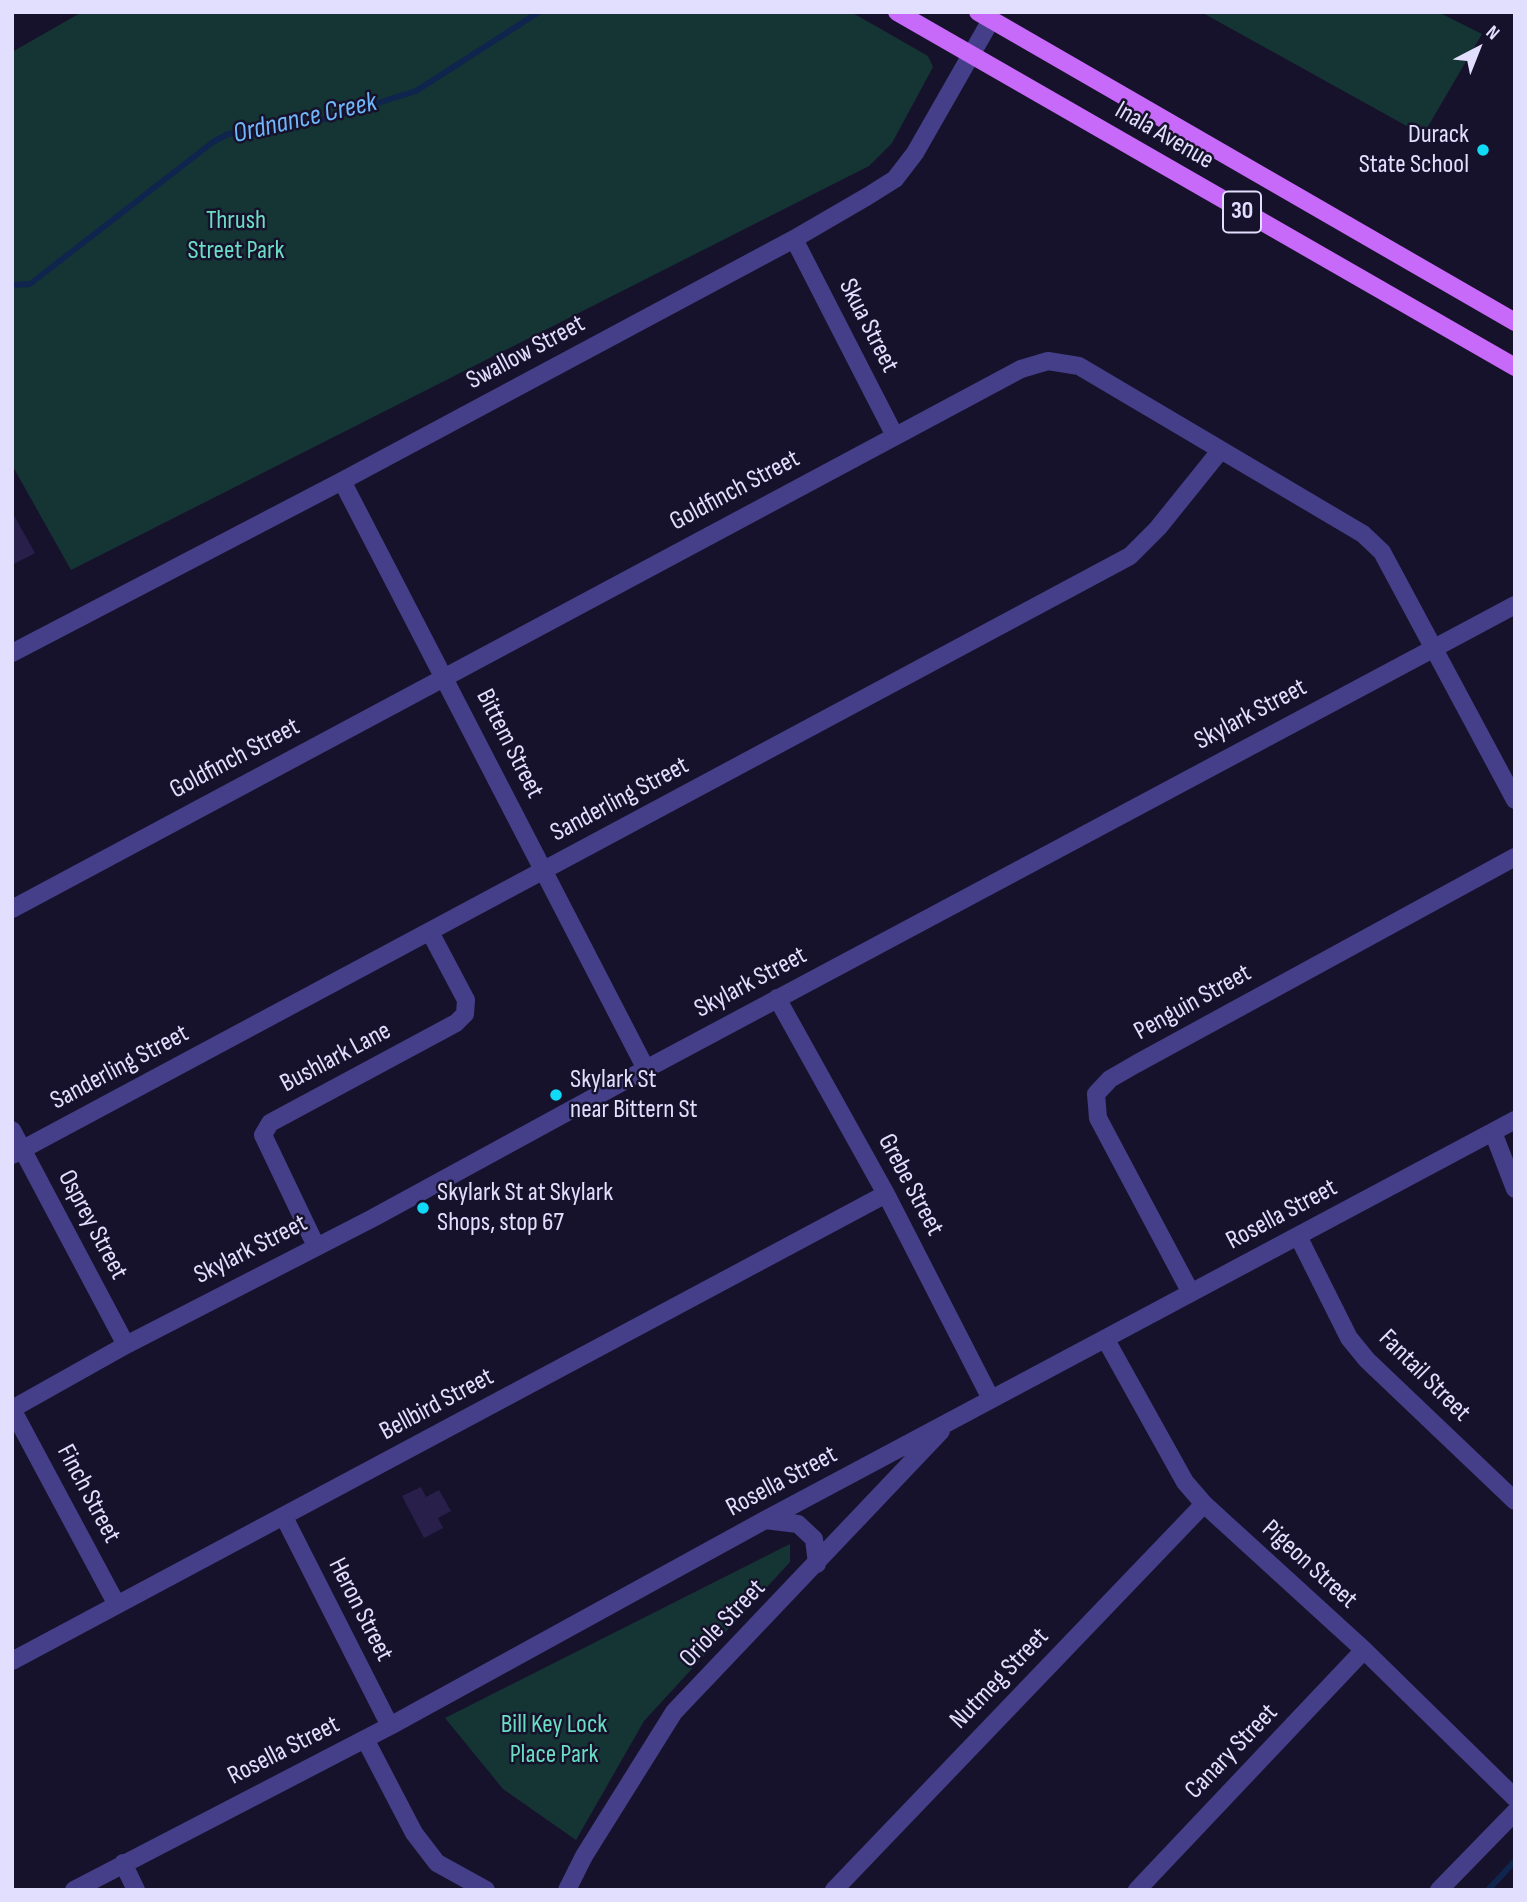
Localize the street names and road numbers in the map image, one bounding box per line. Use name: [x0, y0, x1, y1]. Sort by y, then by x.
street label: Inala Avenue: [1109, 95, 1219, 177]
road number: 30: [1223, 192, 1261, 232]
street label: Skua Street: [831, 274, 905, 378]
street label: Swallow Street: [462, 309, 590, 397]
street label: Goldfinch Street: [665, 444, 805, 538]
street label: Skylark Street: [1190, 673, 1312, 757]
street label: Bittem Street: [468, 684, 550, 804]
street label: Goldfinch Street: [165, 712, 305, 806]
street label: Sanderling Street: [546, 751, 694, 849]
street label: Skylark Street: [690, 941, 812, 1025]
street label: Penguin Street: [1129, 958, 1257, 1048]
street label: Bushlark Lane: [275, 1016, 397, 1100]
street label: Sanderling Street: [46, 1019, 194, 1117]
street label: Grebe Street: [870, 1129, 950, 1241]
street label: Osprey Street: [50, 1165, 134, 1285]
street label: Rosella Street: [1221, 1173, 1343, 1257]
street label: Skylark Street: [189, 1208, 313, 1292]
street label: Fantail Street: [1372, 1324, 1476, 1428]
street label: Bellbird Street: [375, 1362, 499, 1448]
street label: Finch Street: [49, 1440, 127, 1548]
street label: Rosella Street: [721, 1440, 843, 1524]
street label: Pigeon Street: [1255, 1514, 1363, 1616]
street label: Heron Street: [321, 1553, 399, 1667]
street label: Oriole Street: [674, 1574, 772, 1674]
street label: Nutmeg Street: [944, 1622, 1056, 1736]
street label: Canary Street: [1179, 1698, 1285, 1806]
street label: Rosella Street: [223, 1710, 345, 1792]

